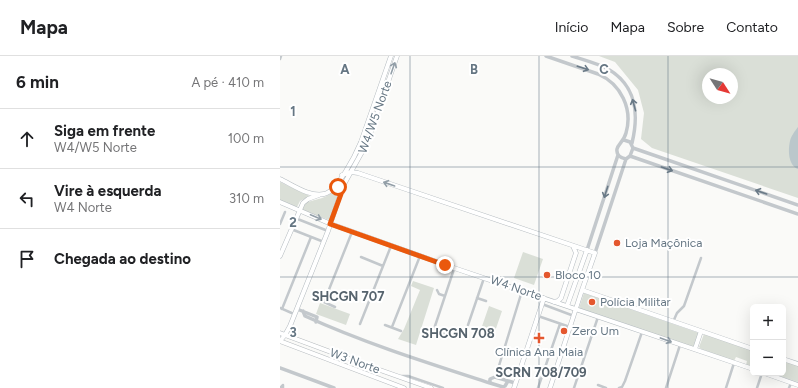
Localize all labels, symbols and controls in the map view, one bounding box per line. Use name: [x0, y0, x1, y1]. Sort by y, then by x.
text: Mapa: [20, 16, 68, 39]
text: Início: [555, 19, 588, 36]
text: Mapa: [610, 19, 645, 36]
text: Sobre: [667, 19, 704, 36]
text: Contato: [726, 19, 778, 36]
text: A: [340, 62, 350, 77]
one-way arrow: [390, 62, 397, 75]
text: B: [470, 62, 478, 77]
text: C: [599, 62, 609, 77]
one-way arrow: [576, 65, 589, 72]
north arrow: [702, 68, 738, 104]
text: 6 min: [16, 72, 59, 92]
text: A pé · 410 m: [191, 75, 264, 90]
street label: W4/W5 Norte: [355, 78, 395, 155]
one-way arrow: [630, 99, 637, 112]
text: 1: [290, 104, 296, 119]
text: Siga em frente: [54, 122, 155, 140]
icon: ahead: [16, 128, 38, 150]
text: 100 m: [228, 131, 264, 146]
text: W4/W5 Norte: [54, 140, 137, 155]
one-way arrow: [660, 166, 673, 173]
route start: [329, 178, 347, 196]
one-way arrow: [383, 179, 395, 187]
text: Vire à esquerda: [54, 182, 161, 200]
one-way arrow: [602, 186, 609, 199]
icon: left: [16, 188, 38, 210]
one-way arrow: [755, 188, 768, 195]
text: 310 m: [229, 191, 264, 206]
text: W4 Norte: [54, 200, 112, 215]
one-way arrow: [310, 214, 322, 222]
text: 2: [289, 215, 297, 230]
place label: Loja Maçônica: [625, 236, 702, 250]
marker: Loja Maçônica: [612, 238, 622, 248]
icon: arrive: [16, 248, 38, 270]
text: Chegada ao destino: [54, 250, 191, 268]
route end: [436, 256, 454, 274]
place label: Bloco 10: [555, 268, 601, 282]
marker: Bloco 10: [542, 270, 552, 280]
street label: W4 Norte: [489, 273, 544, 303]
district label: SHCGN 707: [312, 289, 384, 304]
place label: Polícia Militar: [600, 295, 671, 309]
marker: Polícia Militar: [587, 297, 597, 307]
map controls: [750, 304, 786, 376]
button: +: [750, 304, 786, 340]
place label: Zero Um: [572, 324, 619, 338]
text: 3: [289, 325, 297, 340]
district label: SHCGN 708: [421, 326, 495, 341]
marker: Zero Um: [559, 326, 569, 336]
marker: Clínica Ana Maia: [533, 332, 545, 344]
one-way arrow: [660, 336, 672, 344]
button: −: [750, 340, 786, 376]
street label: W3 Norte: [328, 345, 382, 377]
place label: Clínica Ana Maia: [495, 345, 583, 359]
district label: SCRN 708/709: [495, 365, 587, 380]

